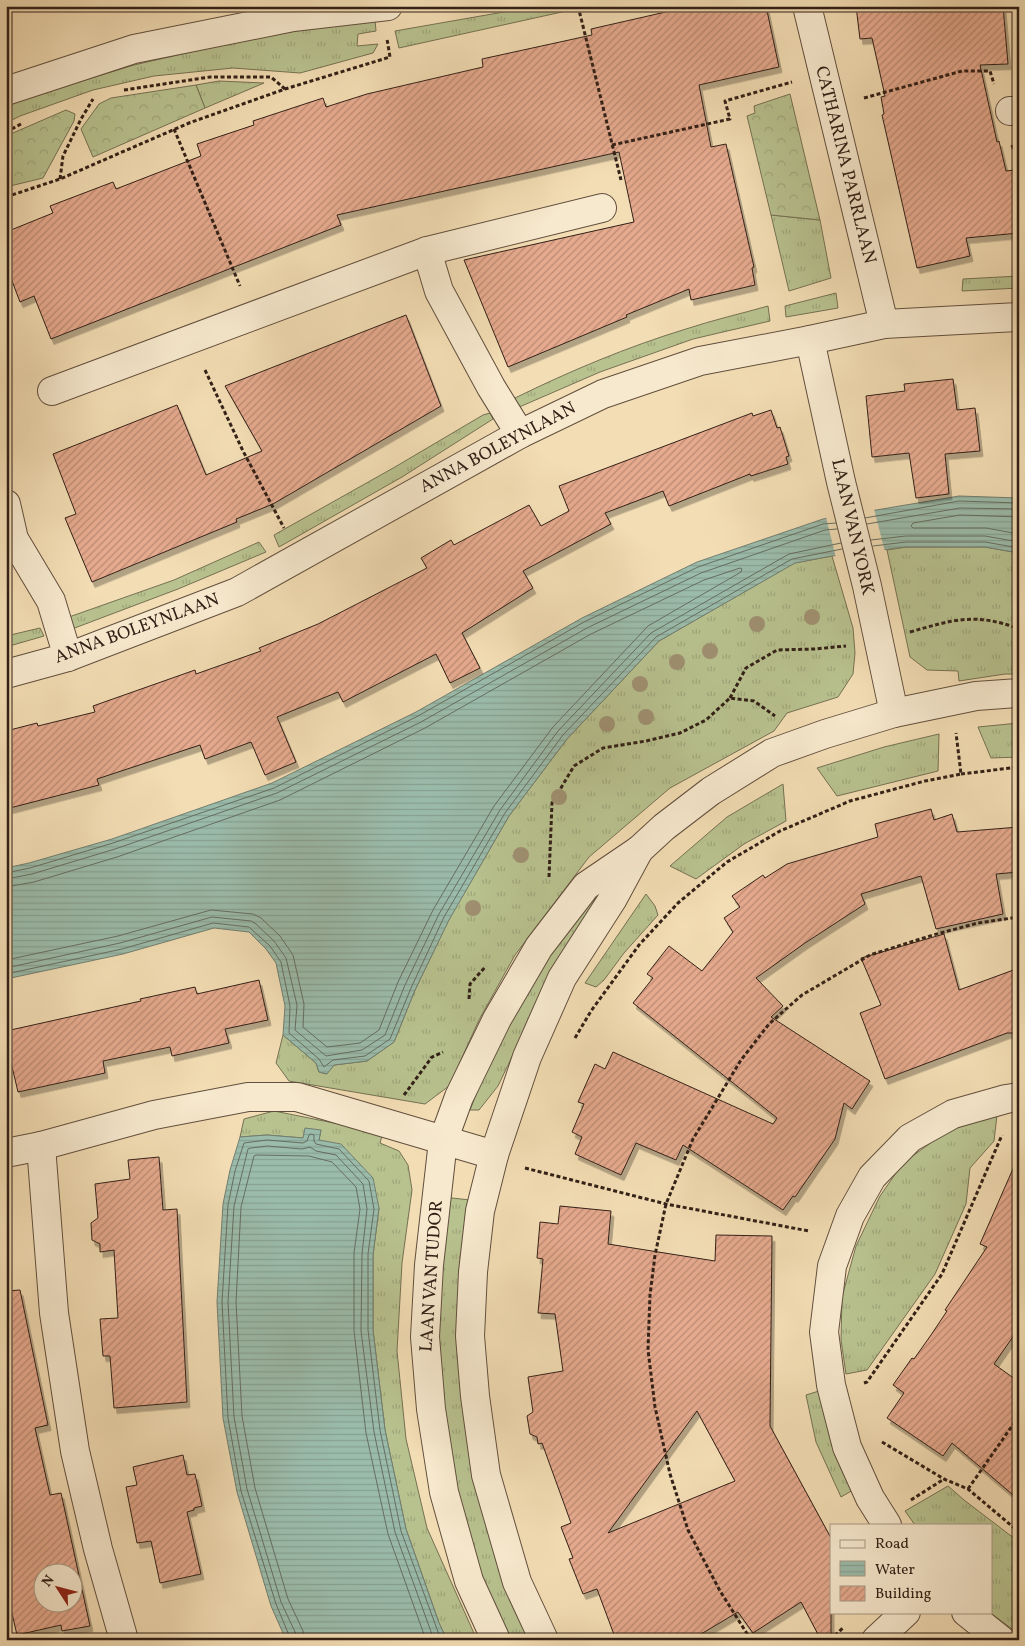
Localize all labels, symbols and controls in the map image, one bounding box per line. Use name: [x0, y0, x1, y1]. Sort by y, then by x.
street label: CATHARINA PARRLAAN: [808, 64, 882, 266]
street label: ANNA BOLEYNLAAN: [415, 396, 581, 500]
street label: LAAN VAN YORK: [824, 456, 880, 598]
street label: ANNA BOLEYNLAAN: [51, 588, 223, 670]
street label: LAAN VAN TUDOR: [414, 1199, 450, 1353]
legend: [830, 1524, 992, 1614]
text: Road: [875, 1534, 909, 1555]
text: Water: [875, 1560, 915, 1581]
north arrow: [32, 1564, 82, 1614]
text: N: [38, 1572, 59, 1591]
text: Building: [875, 1584, 932, 1605]

